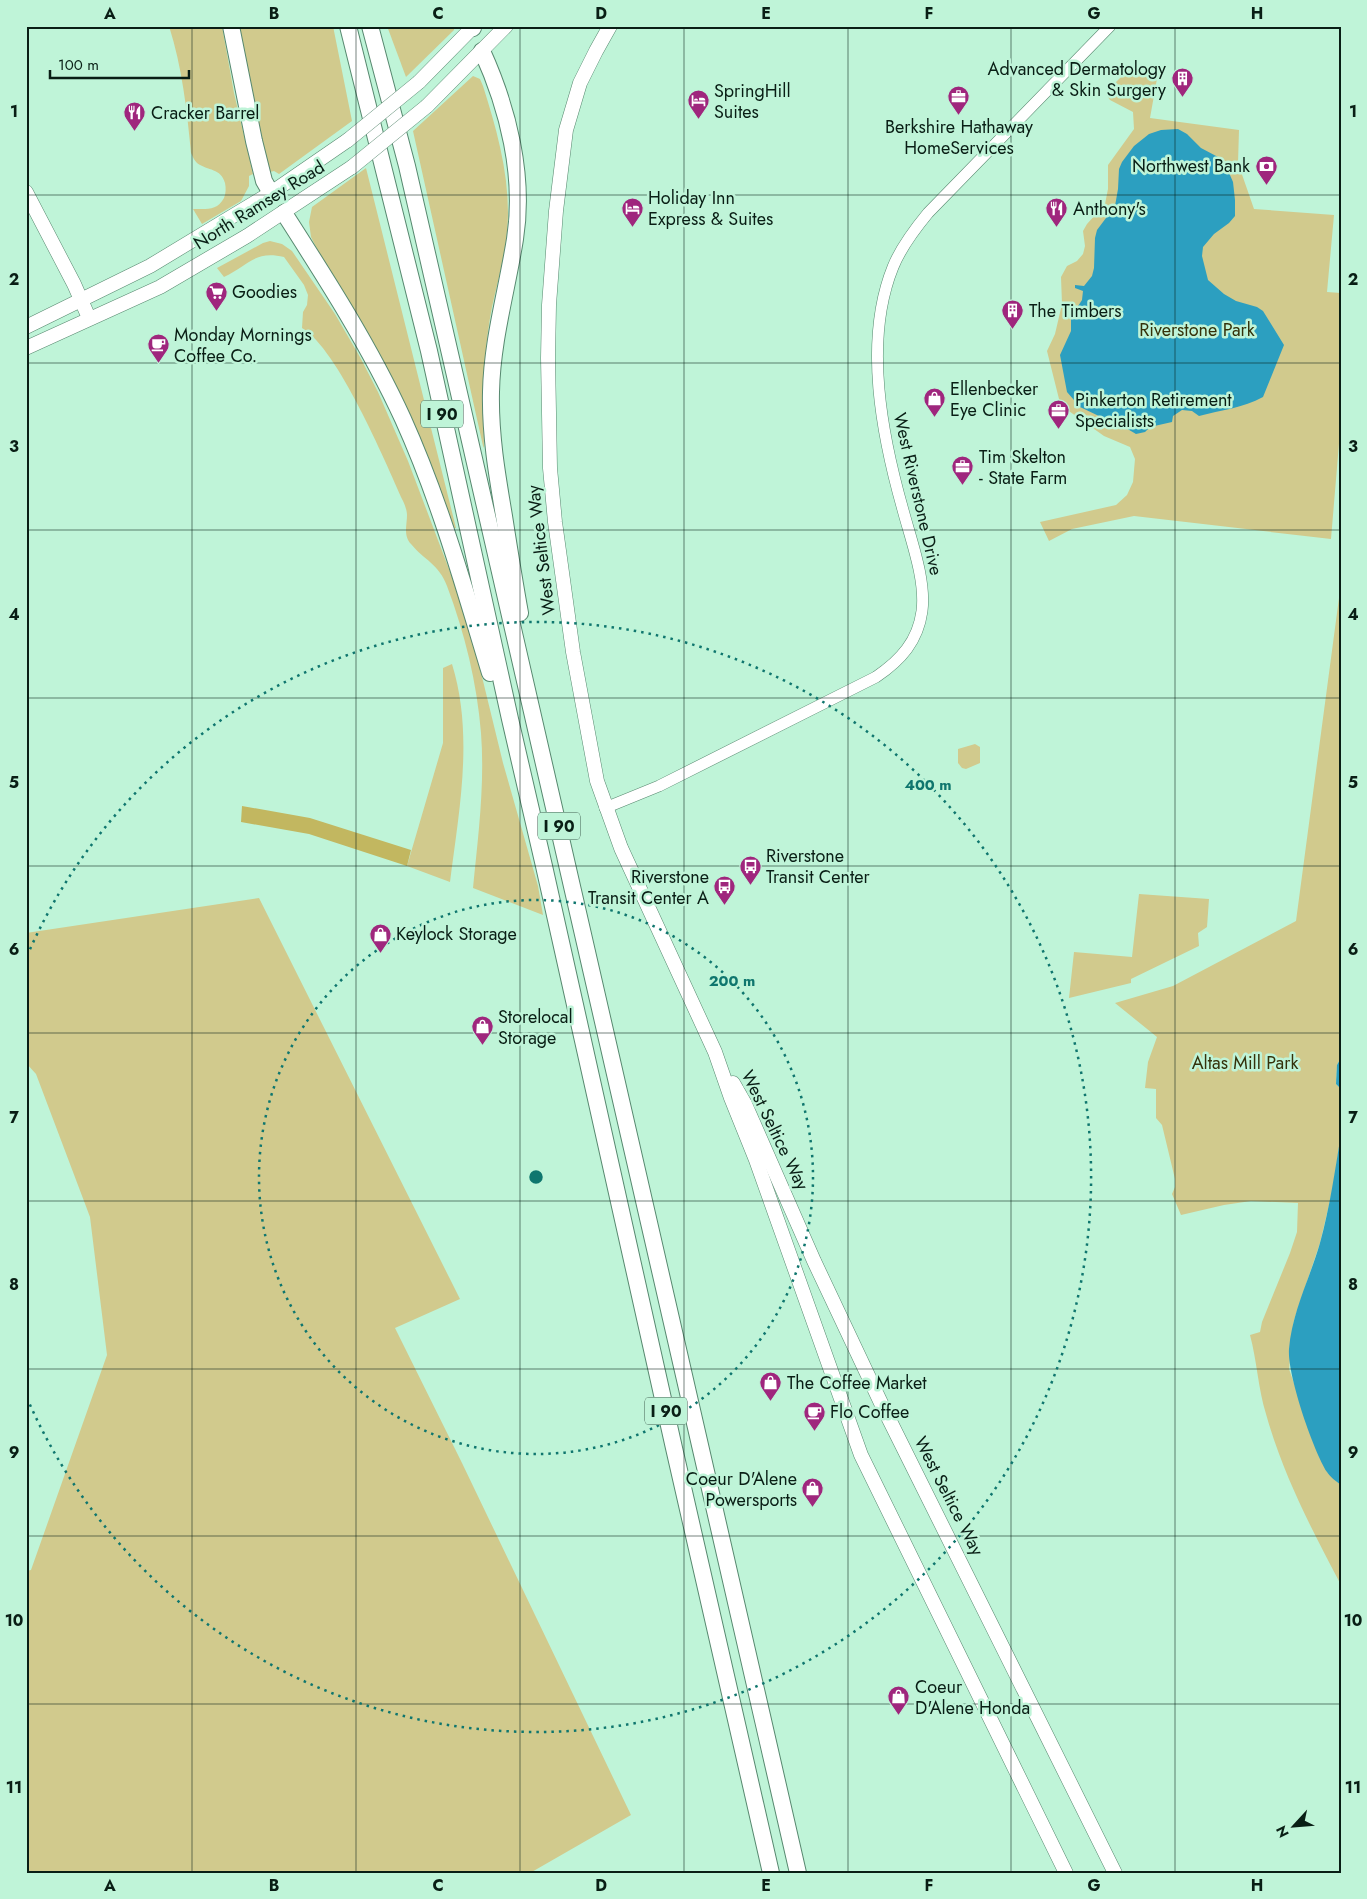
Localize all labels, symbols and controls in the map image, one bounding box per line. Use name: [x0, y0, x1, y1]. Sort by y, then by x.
text: A: [103, 2, 116, 25]
text: B: [269, 2, 279, 25]
text: C: [432, 2, 444, 25]
text: D: [595, 2, 607, 25]
text: E: [761, 2, 771, 25]
text: F: [925, 2, 933, 25]
text: G: [1087, 2, 1101, 25]
text: H: [1251, 2, 1263, 25]
scale bar: [50, 48, 189, 80]
text: 100 m: [58, 54, 99, 76]
place label: Advanced Dermatology & Skin Surgery: [988, 56, 1166, 103]
building icon: Advanced Dermatology & Skin Surgery: [1170, 67, 1194, 98]
place label: SpringHill Suites: [714, 78, 791, 125]
office icon: Berkshire Hathaway HomeServices: [947, 85, 971, 116]
hotel icon: SpringHill Suites: [686, 89, 710, 120]
text: 1: [10, 100, 18, 123]
place label: Cracker Barrel: [151, 100, 259, 126]
text: 1: [1349, 100, 1357, 123]
restaurant icon: Cracker Barrel: [123, 101, 147, 132]
place label: Berkshire Hathaway HomeServices: [885, 114, 1033, 161]
place label: Northwest Bank: [1132, 153, 1250, 179]
street label: North Ramsey Road: [188, 154, 330, 256]
bank icon: Northwest Bank: [1254, 154, 1278, 185]
place label: Holiday Inn Express & Suites: [648, 185, 773, 232]
hotel icon: Holiday Inn Express & Suites: [620, 196, 644, 227]
place label: Anthony's: [1073, 196, 1146, 222]
restaurant icon: Anthony's: [1045, 197, 1069, 228]
text: 2: [9, 268, 19, 291]
text: 2: [1348, 268, 1358, 291]
place label: Goodies: [232, 279, 297, 305]
supermarket icon: Goodies: [204, 280, 228, 311]
place label: The Timbers: [1029, 298, 1122, 324]
building icon: The Timbers: [1001, 299, 1025, 330]
park label: Riverstone Park: [1139, 317, 1255, 343]
place label: Monday Mornings Coffee Co.: [174, 322, 312, 369]
cafe icon: Monday Mornings Coffee Co.: [146, 333, 170, 364]
place label: Ellenbecker Eye Clinic: [950, 376, 1039, 423]
shop icon: Ellenbecker Eye Clinic: [922, 387, 946, 418]
place label: Pinkerton Retirement Specialists: [1075, 387, 1232, 434]
office icon: Pinkerton Retirement Specialists: [1047, 398, 1071, 429]
road number: I 90: [421, 400, 463, 428]
street label: West Riverstone Drive: [887, 410, 949, 578]
text: 3: [9, 435, 19, 458]
text: 3: [1348, 435, 1358, 458]
place label: Tim Skelton - State Farm: [979, 444, 1067, 491]
office icon: Tim Skelton - State Farm: [951, 455, 975, 486]
street label: West Seltice Way: [520, 483, 562, 616]
text: 4: [8, 603, 20, 626]
text: 4: [1347, 603, 1359, 626]
text: 5: [9, 771, 19, 794]
text: 5: [1348, 771, 1358, 794]
text: 400 m: [904, 774, 952, 796]
road number: I 90: [538, 812, 580, 839]
place label: Riverstone Transit Center: [766, 843, 871, 890]
bus stop icon: Riverstone Transit Center: [738, 854, 762, 885]
place label: Riverstone Transit Center A: [588, 864, 709, 911]
bus stop icon: Riverstone Transit Center A: [713, 875, 737, 906]
place label: Keylock Storage: [396, 921, 517, 947]
shop icon: Keylock Storage: [368, 922, 392, 953]
text: 6: [9, 938, 19, 961]
text: 6: [1348, 938, 1358, 961]
text: 200 m: [709, 970, 755, 992]
place label: Storelocal Storage: [498, 1004, 573, 1051]
shop icon: Storelocal Storage: [470, 1015, 494, 1046]
park label: Altas Mill Park: [1192, 1050, 1298, 1076]
street label: West Seltice Way: [735, 1066, 815, 1194]
text: 7: [9, 1106, 19, 1129]
text: 7: [1348, 1106, 1358, 1129]
centre of rings: [527, 1168, 545, 1186]
text: 8: [9, 1273, 19, 1296]
text: 8: [1348, 1273, 1358, 1296]
place label: The Coffee Market: [787, 1370, 927, 1396]
shop icon: The Coffee Market: [759, 1371, 783, 1402]
road number: I 90: [645, 1398, 687, 1424]
place label: Flo Coffee: [830, 1399, 909, 1425]
cafe icon: Flo Coffee: [802, 1400, 826, 1431]
street label: West Seltice Way: [908, 1432, 990, 1560]
text: 9: [9, 1441, 19, 1464]
text: 9: [1348, 1441, 1358, 1464]
place label: Coeur D'Alene Powersports: [686, 1466, 797, 1513]
shop icon: Coeur D'Alene Powersports: [801, 1477, 825, 1508]
text: 10: [5, 1609, 23, 1632]
text: 10: [1344, 1609, 1362, 1632]
place label: Coeur D'Alene Honda: [915, 1674, 1030, 1721]
shop icon: Coeur D'Alene Honda: [887, 1685, 911, 1716]
text: 11: [6, 1776, 22, 1799]
text: 11: [1345, 1776, 1361, 1799]
north arrow: [1270, 1802, 1320, 1852]
text: N: [1271, 1822, 1294, 1841]
text: A: [103, 1874, 116, 1897]
text: B: [269, 1874, 279, 1897]
text: C: [432, 1874, 444, 1897]
text: D: [595, 1874, 607, 1897]
text: E: [761, 1874, 771, 1897]
text: F: [925, 1874, 933, 1897]
text: G: [1087, 1874, 1101, 1897]
text: H: [1251, 1874, 1263, 1897]

